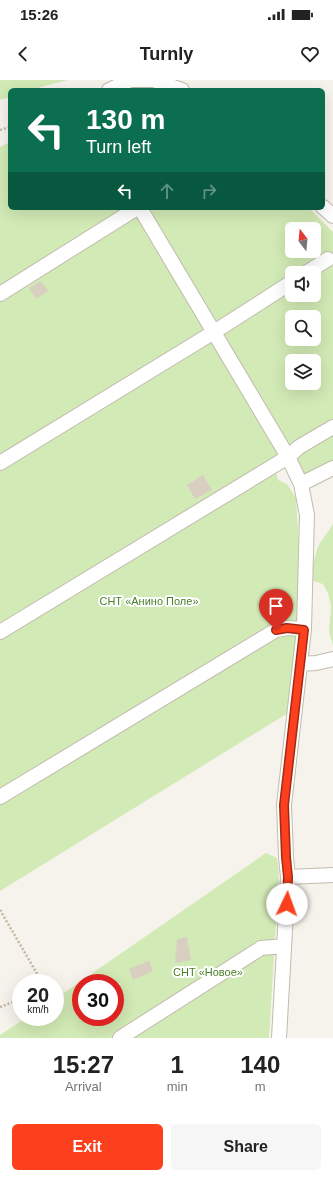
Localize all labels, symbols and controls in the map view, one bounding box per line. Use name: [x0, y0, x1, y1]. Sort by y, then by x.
text: 15:26: [20, 6, 58, 23]
icon: back: [12, 43, 34, 65]
icon: heart: [299, 43, 321, 65]
text: Turnly: [140, 44, 193, 64]
icon: left: [20, 104, 72, 156]
text: 130 m: [86, 104, 165, 135]
text: Turn left: [86, 137, 151, 157]
icon: left: [114, 180, 136, 202]
icon: ahead: [156, 180, 178, 202]
icon: right: [198, 180, 220, 202]
north arrow: [285, 222, 321, 258]
map controls: [285, 222, 321, 390]
button: sound: [285, 266, 321, 302]
button: search: [285, 310, 321, 346]
button: layers: [285, 354, 321, 390]
pin: [259, 589, 293, 630]
park label: СНТ «Анино Поле»: [99, 595, 199, 607]
icon: arrive: [265, 595, 287, 617]
position arrow: [266, 883, 308, 925]
park label: СНТ «Новое»: [173, 966, 243, 978]
speed limit sign: 30: [72, 974, 124, 1026]
text: 20: [27, 984, 49, 1006]
text: km/h: [27, 1004, 49, 1015]
text: 15:27: [53, 1051, 114, 1078]
text: 1: [170, 1051, 184, 1078]
text: 140: [240, 1051, 280, 1078]
text: Arrival: [65, 1079, 102, 1094]
text: min: [167, 1079, 188, 1094]
text: m: [255, 1079, 266, 1094]
button: Exit: [12, 1124, 163, 1170]
button: Share: [171, 1124, 321, 1170]

